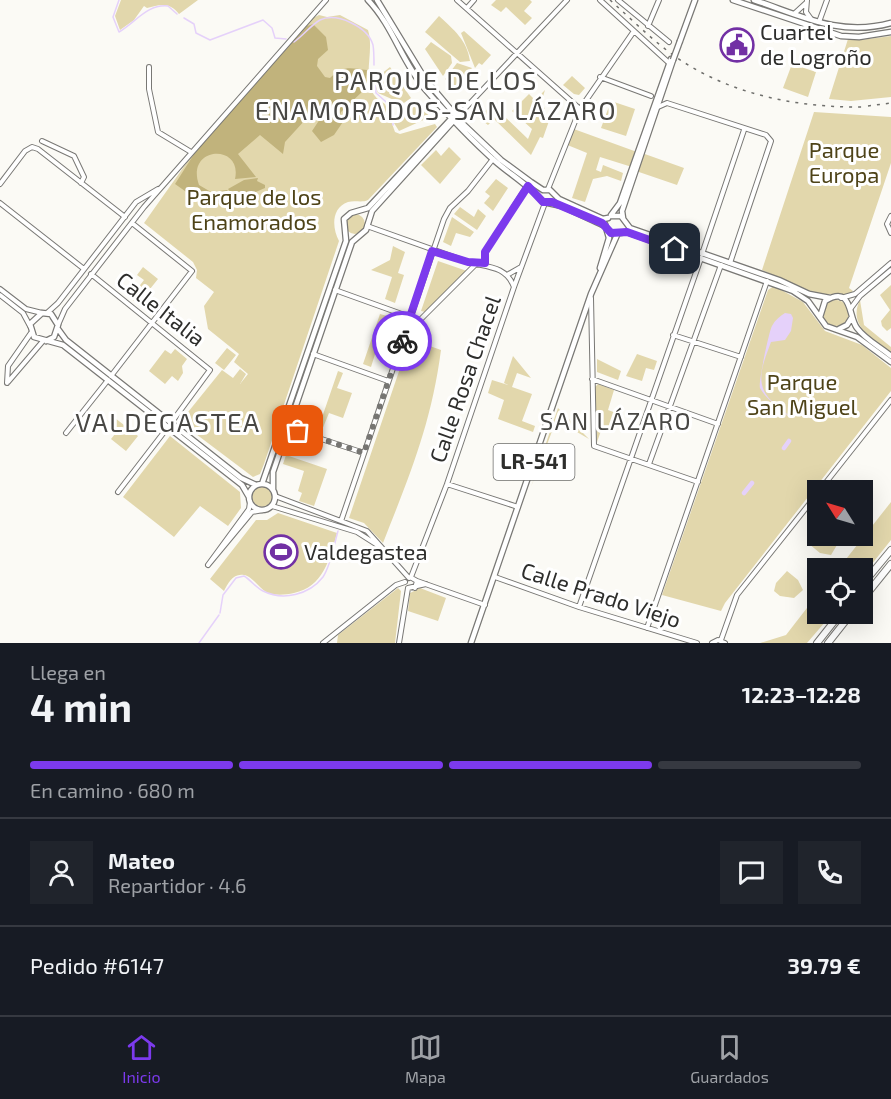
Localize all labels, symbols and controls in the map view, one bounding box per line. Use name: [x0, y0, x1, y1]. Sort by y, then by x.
place label: Cuartel de Logroño: [760, 18, 872, 69]
public building icon: Cuartel de Logroño: [719, 27, 755, 63]
district label: PARQUE DE LOS ENAMORADOS-SAN LÁZARO: [255, 64, 617, 125]
park label: Parque Europa: [809, 136, 879, 187]
park label: Parque de los Enamorados: [187, 183, 321, 234]
pin: [649, 223, 700, 274]
icon: home: [658, 232, 691, 265]
street label: Calle Italia: [112, 266, 211, 351]
street label: Calle Rosa Chacel: [423, 291, 505, 466]
courier: [372, 311, 432, 371]
icon: bike: [386, 325, 419, 358]
park label: Parque San Miguel: [747, 368, 857, 419]
pin: [272, 405, 323, 456]
district label: VALDEGASTEA: [75, 406, 261, 437]
district label: SAN LÁZARO: [540, 406, 692, 435]
icon: bag: [281, 414, 314, 447]
road number: LR-541: [494, 444, 574, 480]
north arrow: [807, 480, 873, 546]
map controls: [807, 480, 873, 624]
sports icon: Valdegastea: [263, 534, 299, 570]
place label: Valdegastea: [304, 538, 428, 564]
street label: Calle Prado Viejo: [518, 556, 684, 633]
button: locate: [807, 558, 873, 624]
text: Llega en: [30, 660, 106, 684]
text: 12:23–12:28: [742, 681, 861, 707]
text: 4 min: [30, 683, 132, 730]
text: En camino · 680 m: [30, 778, 195, 802]
button: person: [30, 841, 93, 904]
button: chat: [720, 841, 783, 904]
button: phone: [798, 841, 861, 904]
text: Mateo: [108, 847, 175, 873]
text: Repartidor · 4.6: [108, 873, 247, 897]
text: Pedido #6147: [30, 952, 164, 978]
text: 39.79 €: [787, 952, 861, 978]
tab: Inicio: [122, 1031, 161, 1086]
tab: Mapa: [405, 1031, 446, 1086]
tab: Guardados: [690, 1031, 769, 1086]

